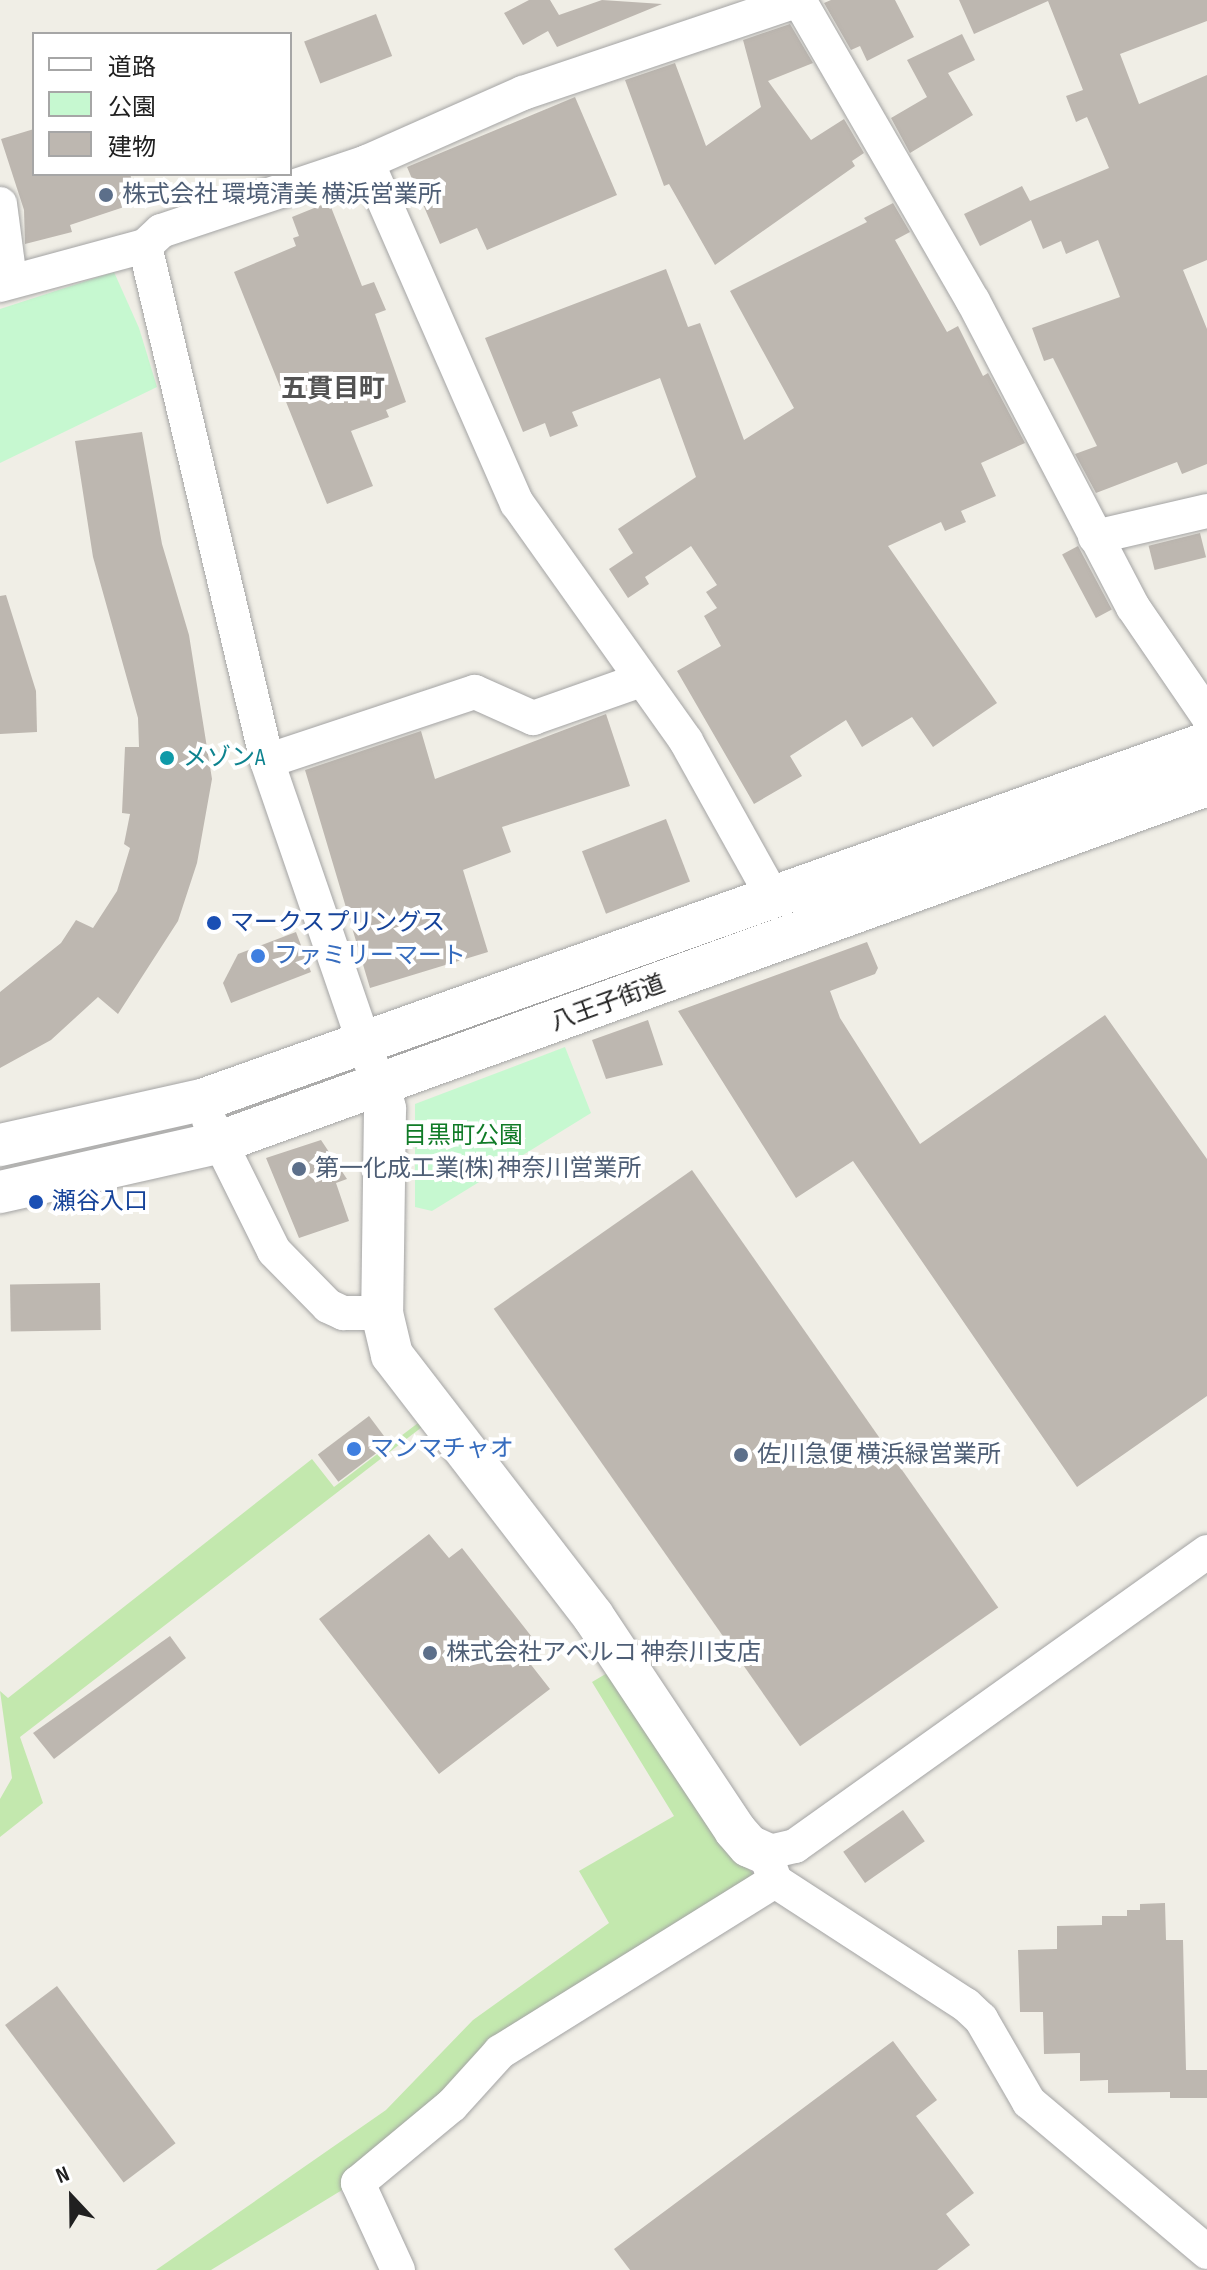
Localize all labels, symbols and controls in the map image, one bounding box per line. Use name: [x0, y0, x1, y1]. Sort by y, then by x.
legend: [32, 32, 292, 176]
text: 道路: [108, 53, 156, 82]
text: 公園: [108, 93, 156, 122]
text: 建物: [108, 133, 156, 162]
place label: 株式会社 環境清美 横浜営業所: [122, 181, 442, 209]
marker: 株式会社 環境清美 横浜営業所: [97, 186, 115, 204]
district label: 五貫目町: [281, 374, 385, 406]
place label: メゾンA: [183, 744, 265, 772]
marker: メゾンA: [158, 749, 176, 767]
place label: マークスプリングス: [230, 909, 446, 937]
marker: マークスプリングス: [205, 914, 223, 932]
place label: ファミリーマート: [274, 942, 466, 970]
marker: ファミリーマート: [249, 947, 267, 965]
street label: 八王子街道: [547, 969, 669, 1037]
park label: 目黒町公園: [403, 1122, 523, 1150]
place label: 第一化成工業(株) 神奈川営業所: [315, 1155, 641, 1183]
marker: 第一化成工業(株) 神奈川営業所: [290, 1160, 308, 1178]
place label: 瀬谷入口: [52, 1188, 148, 1216]
marker: 瀬谷入口: [27, 1193, 45, 1211]
place label: マンマチャオ: [370, 1435, 514, 1463]
marker: マンマチャオ: [345, 1440, 363, 1458]
place label: 佐川急便 横浜緑営業所: [757, 1441, 1001, 1469]
marker: 佐川急便 横浜緑営業所: [732, 1446, 750, 1464]
place label: 株式会社アベルコ 神奈川支店: [446, 1639, 762, 1667]
marker: 株式会社アベルコ 神奈川支店: [421, 1644, 439, 1662]
north arrow: [32, 2158, 112, 2238]
text: N: [52, 2161, 73, 2190]

